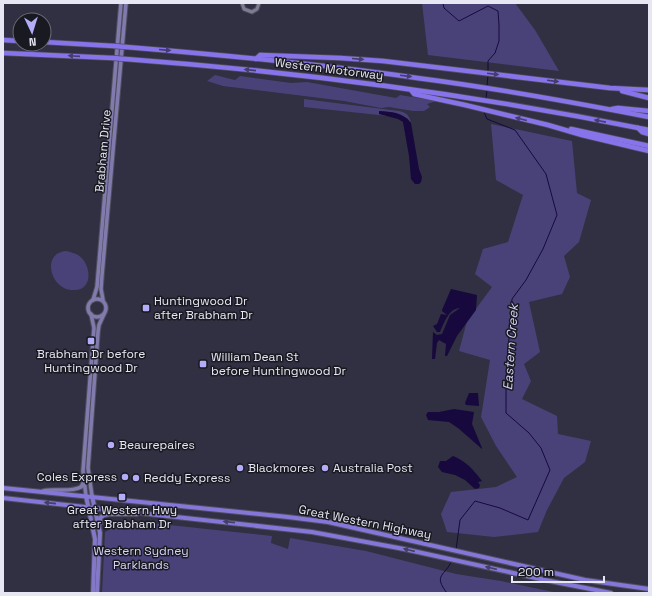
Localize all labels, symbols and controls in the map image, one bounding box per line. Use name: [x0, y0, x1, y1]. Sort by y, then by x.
north arrow: [12, 12, 52, 52]
text: N: [29, 35, 37, 49]
one-way arrow: [159, 47, 171, 53]
one-way arrow: [68, 53, 80, 60]
street label: Western Motorway: [274, 54, 384, 84]
one-way arrow: [352, 56, 364, 63]
one-way arrow: [244, 67, 256, 73]
one-way arrow: [487, 71, 499, 77]
one-way arrow: [400, 73, 412, 79]
one-way arrow: [547, 78, 559, 84]
street label: Brabham Drive: [91, 109, 115, 193]
one-way arrow: [515, 115, 528, 121]
one-way arrow: [594, 117, 607, 123]
place label: Huntingwood Dr after Brabham Dr: [154, 293, 253, 323]
water label: Eastern Creek: [499, 301, 522, 391]
marker: Huntingwood Dr after Brabham Dr: [141, 303, 151, 313]
marker: Brabham Dr before Huntingwood Dr: [86, 336, 96, 346]
place label: Brabham Dr before Huntingwood Dr: [37, 346, 145, 376]
place label: William Dean St before Huntingwood Dr: [211, 349, 347, 379]
marker: William Dean St before Huntingwood Dr: [198, 359, 208, 369]
place label: Beaurepaires: [119, 437, 195, 453]
marker: Beaurepaires: [106, 440, 116, 450]
place label: Blackmores: [248, 460, 315, 476]
place label: Australia Post: [333, 460, 413, 476]
marker: Blackmores: [235, 463, 245, 473]
marker: Australia Post: [320, 463, 330, 473]
place label: Coles Express: [37, 469, 117, 485]
place label: Reddy Express: [144, 470, 230, 486]
marker: Coles Express: [120, 472, 130, 482]
marker: Reddy Express: [131, 473, 141, 483]
marker: Great Western Hwy after Brabham Dr: [117, 492, 127, 502]
one-way arrow: [44, 500, 56, 506]
street label: Great Western Highway: [297, 501, 433, 543]
place label: Great Western Hwy after Brabham Dr: [67, 502, 177, 532]
one-way arrow: [223, 519, 235, 526]
park label: Western Sydney Parklands: [93, 543, 189, 573]
one-way arrow: [403, 546, 415, 552]
scale bar: [512, 558, 604, 584]
text: 200 m: [518, 564, 554, 580]
one-way arrow: [485, 565, 497, 571]

